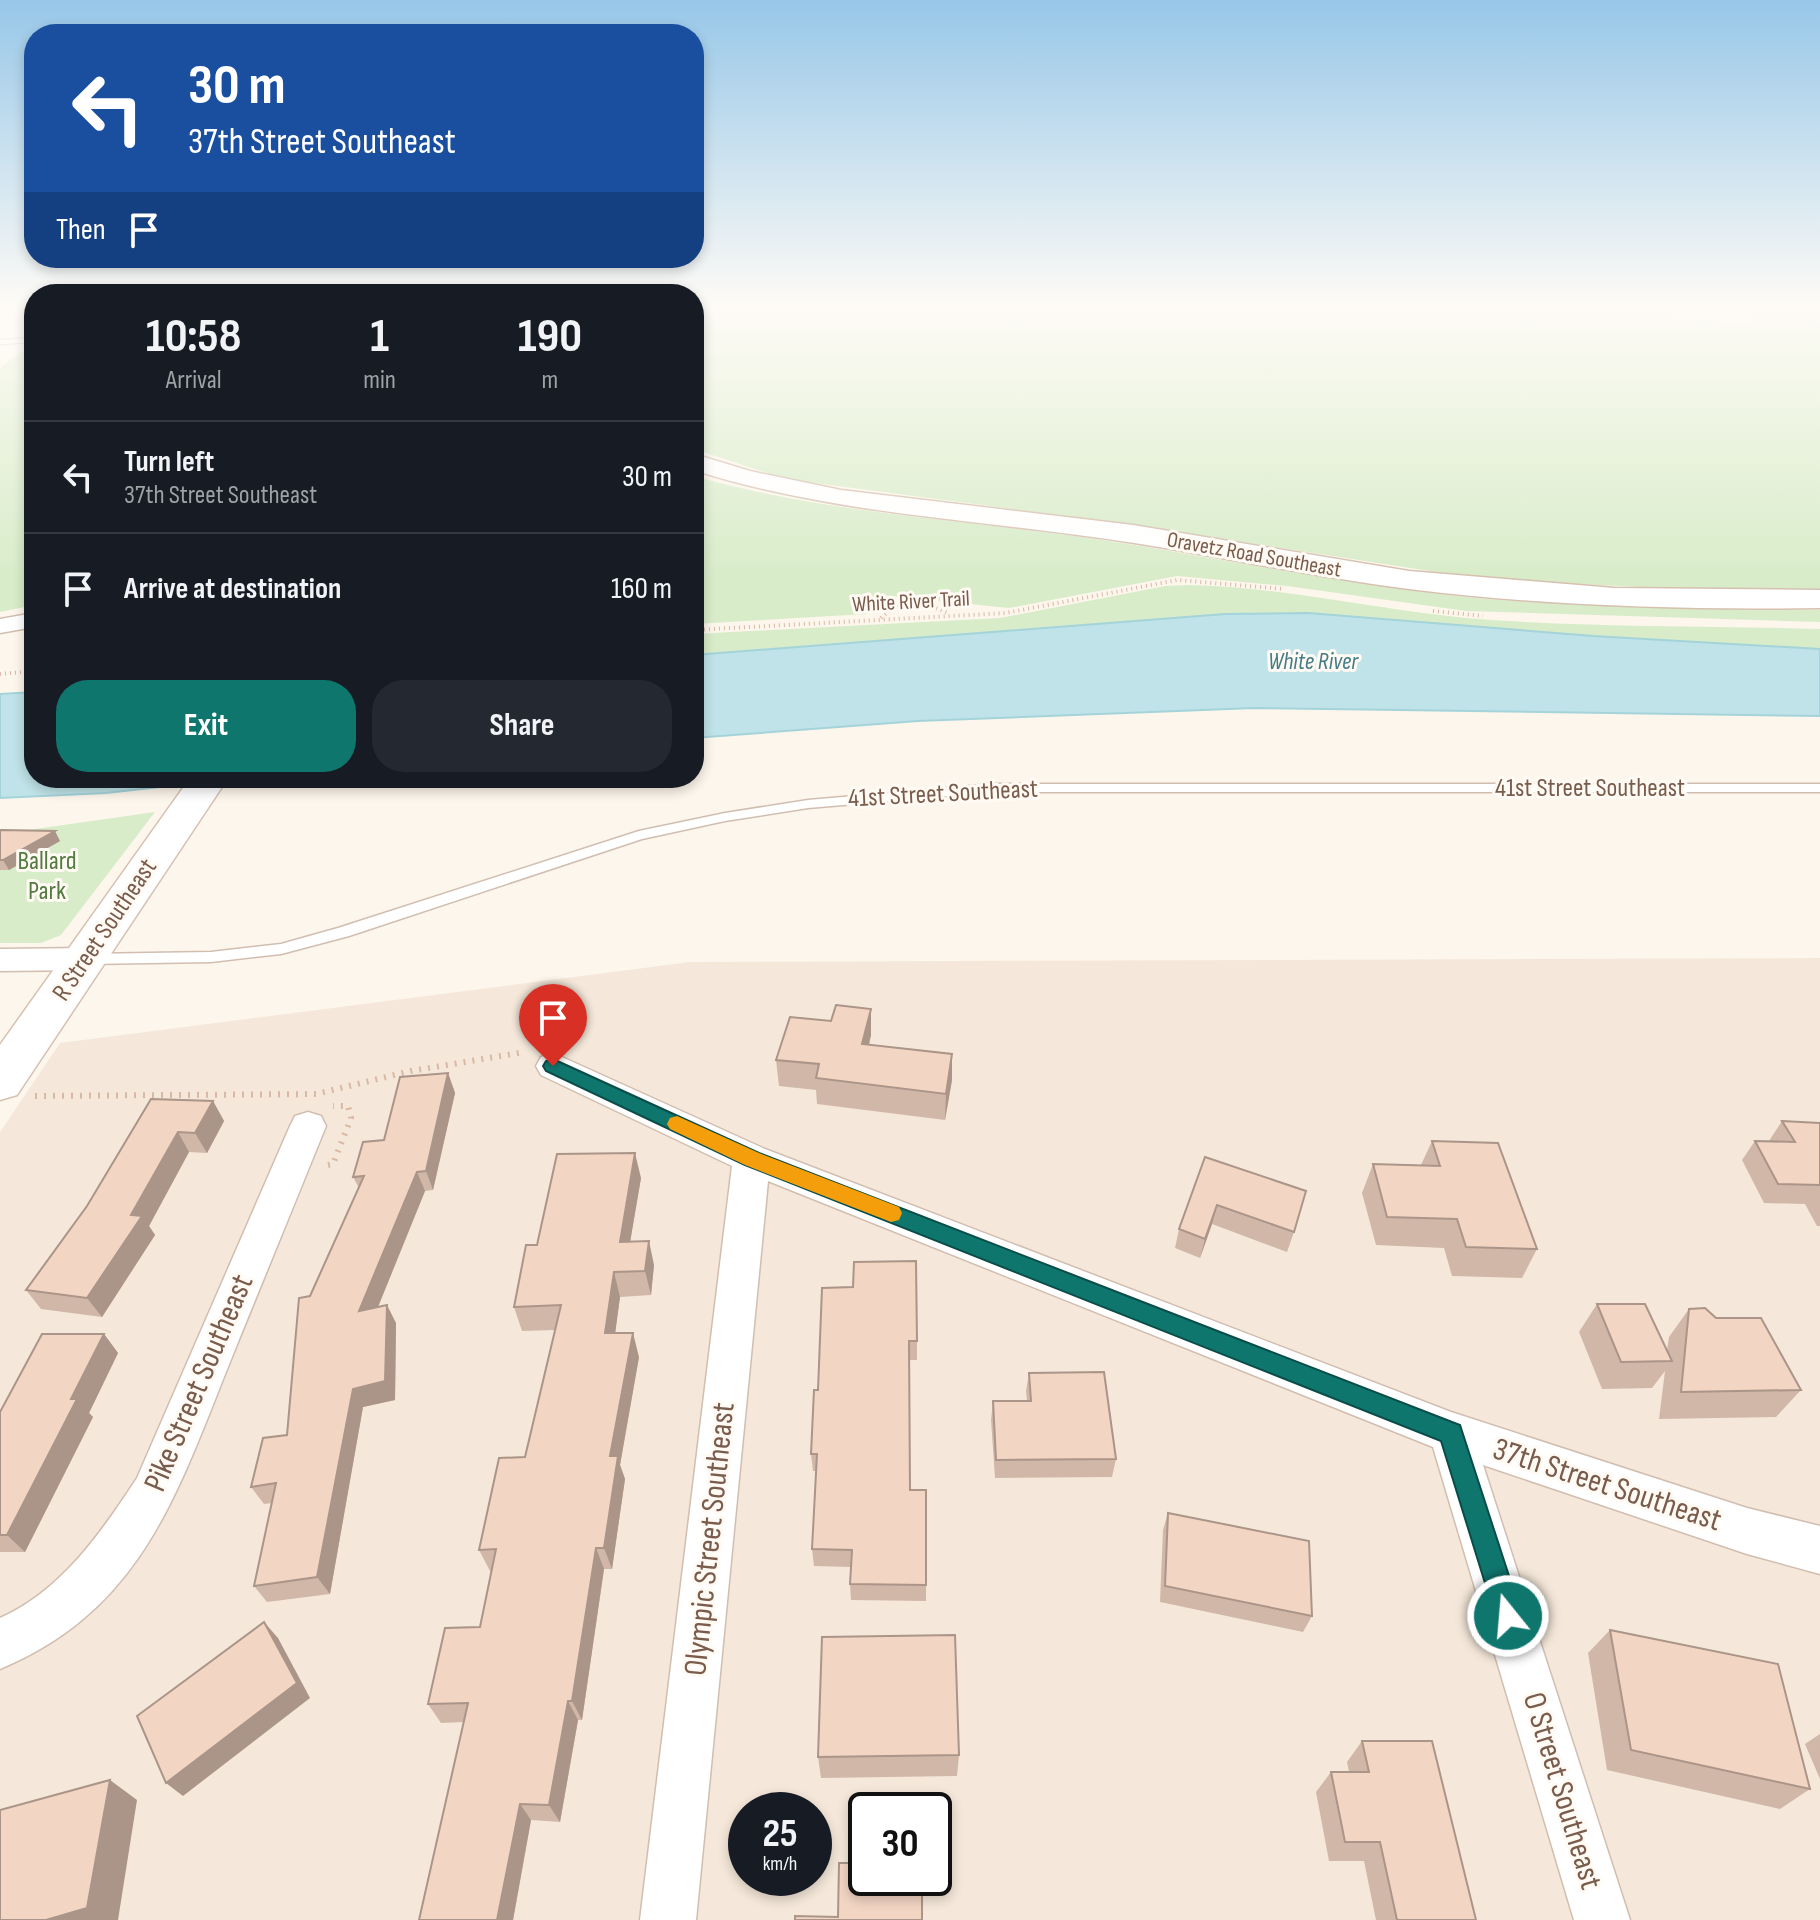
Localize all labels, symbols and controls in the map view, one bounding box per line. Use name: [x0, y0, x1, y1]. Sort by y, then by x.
text: 30 m: [188, 53, 286, 120]
icon: left: [56, 56, 160, 160]
text: 37th Street Southeast: [188, 121, 456, 164]
icon: arrive: [122, 208, 166, 252]
text: Then: [56, 212, 106, 248]
text: 10:58: [146, 308, 241, 365]
text: 1: [370, 308, 389, 365]
text: 190: [518, 308, 582, 365]
text: Arrival: [166, 365, 222, 396]
text: min: [363, 365, 396, 396]
text: m: [542, 365, 558, 396]
text: Turn left: [124, 444, 214, 480]
icon: left: [56, 455, 100, 499]
text: 30 m: [622, 459, 672, 495]
text: 37th Street Southeast: [124, 480, 317, 511]
street label: Oravetz Road Southeast: [1165, 526, 1344, 584]
icon: arrive: [56, 567, 100, 611]
text: Arrive at destination: [124, 571, 341, 607]
text: 160 m: [611, 571, 672, 607]
street label: White River Trail: [851, 585, 971, 619]
water label: White River: [1268, 647, 1359, 676]
button: Exit: [56, 680, 356, 772]
button: Share: [372, 680, 672, 772]
street label: 41st Street Southeast: [1495, 773, 1685, 804]
street label: 41st Street Southeast: [847, 774, 1039, 814]
park label: Ballard Park: [17, 846, 77, 907]
street label: R Street Southeast: [46, 853, 164, 1007]
pin: [519, 984, 587, 1066]
icon: arrive: [531, 996, 575, 1040]
street label: Pike Street Southeast: [136, 1269, 262, 1497]
street label: Olympic Street Southeast: [676, 1400, 744, 1678]
street label: 37th Street Southeast: [1488, 1430, 1726, 1540]
position arrow: [1466, 1574, 1550, 1658]
street label: O Street Southeast: [1514, 1688, 1610, 1894]
speed limit sign: 30: [848, 1792, 952, 1896]
text: 25: [762, 1810, 798, 1858]
text: km/h: [763, 1852, 797, 1876]

